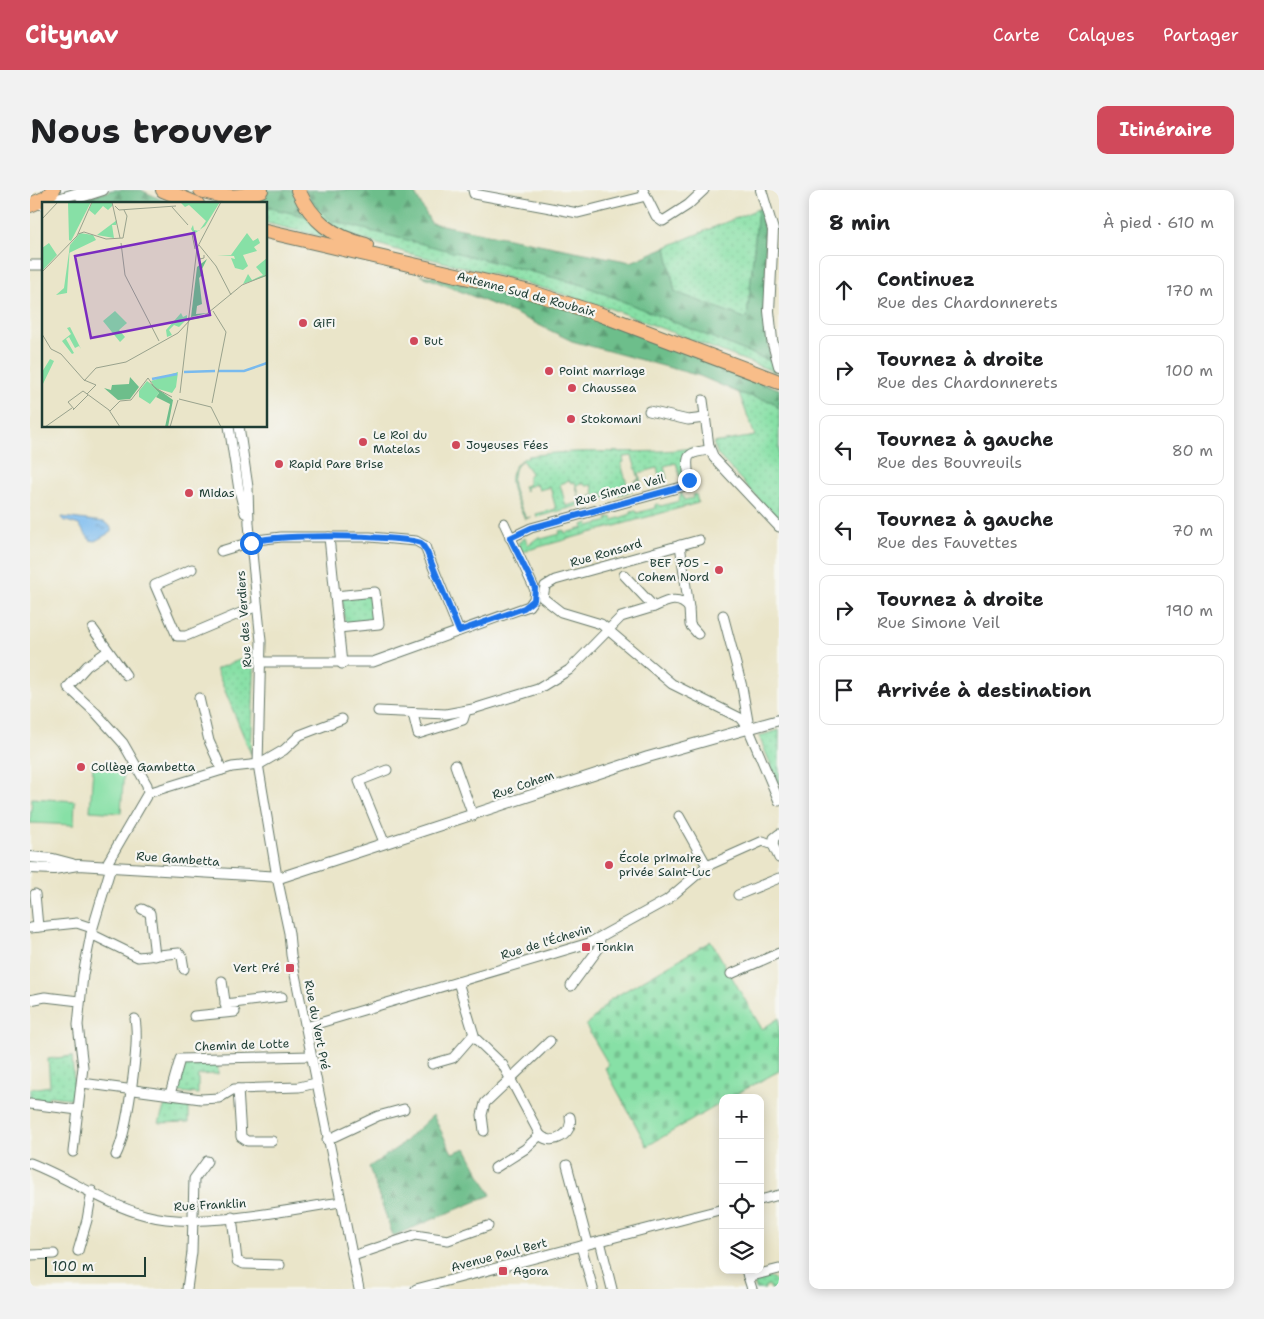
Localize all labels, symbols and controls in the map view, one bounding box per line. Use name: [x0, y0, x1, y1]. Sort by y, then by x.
text: Citynav: [25, 19, 119, 51]
text: Carte: [993, 23, 1040, 47]
text: Calques: [1068, 23, 1135, 47]
text: Partager: [1163, 23, 1239, 47]
button: Itinéraire: [1097, 106, 1234, 154]
text: Nous trouver: [30, 107, 272, 154]
inset map: [42, 202, 268, 428]
text: 8 min: [829, 209, 890, 237]
text: À pied · 610 m: [1103, 212, 1214, 233]
text: Continuez: [877, 267, 975, 292]
street label: Antenne Sud de Roubaix: [455, 268, 597, 320]
icon: ahead: [830, 276, 858, 304]
text: 170 m: [1166, 280, 1213, 301]
text: Rue des Chardonnerets: [877, 292, 1058, 313]
place label: GiFi: [313, 315, 336, 331]
marker: GiFi: [297, 317, 309, 329]
place label: But: [424, 333, 443, 349]
marker: But: [408, 335, 420, 347]
text: Tournez à droite: [877, 347, 1044, 372]
icon: right: [830, 356, 858, 384]
text: 100 m: [1165, 360, 1213, 381]
place label: Point marriage: [559, 363, 646, 379]
marker: Point marriage: [543, 365, 555, 377]
text: Rue des Chardonnerets: [877, 372, 1058, 393]
place label: Chaussea: [582, 380, 637, 396]
marker: Chaussea: [566, 382, 578, 394]
place label: Stokomani: [581, 411, 642, 427]
marker: Stokomani: [565, 413, 577, 425]
place label: Le Roi du Matelas: [373, 427, 427, 457]
text: Tournez à gauche: [877, 427, 1054, 452]
marker: Le Roi du Matelas: [357, 436, 369, 448]
icon: left: [830, 436, 858, 464]
place label: Joyeuses Fées: [466, 437, 548, 453]
marker: Joyeuses Fées: [450, 439, 462, 451]
text: 80 m: [1172, 440, 1213, 461]
text: Rue des Bouvreuils: [877, 452, 1022, 473]
place label: Rapid Pare Brise: [289, 456, 384, 472]
marker: Rapid Pare Brise: [273, 458, 285, 470]
route end: [678, 469, 701, 492]
street label: Rue Simone Veil: [573, 470, 667, 510]
place label: Midas: [199, 485, 235, 501]
marker: Midas: [183, 487, 195, 499]
text: Tournez à gauche: [877, 507, 1054, 532]
icon: left: [830, 516, 858, 544]
text: 70 m: [1172, 520, 1213, 541]
route start: [240, 532, 263, 555]
text: Rue des Fauvettes: [877, 532, 1018, 553]
street label: Rue Ronsard: [568, 535, 644, 571]
place label: BEF 705 - Cohem Nord: [637, 555, 709, 585]
marker: BEF 705 - Cohem Nord: [713, 564, 725, 576]
street label: Rue des Verdiers: [233, 570, 255, 668]
text: Tournez à droite: [877, 587, 1044, 612]
icon: right: [830, 596, 858, 624]
text: 190 m: [1166, 600, 1213, 621]
text: Rue Simone Veil: [877, 612, 1000, 633]
icon: arrive: [830, 676, 858, 704]
text: Arrivée à destination: [877, 678, 1091, 703]
place label: Collège Gambetta: [91, 759, 196, 775]
marker: Collège Gambetta: [75, 761, 87, 773]
street label: Rue Cohem: [490, 767, 556, 803]
street label: Rue Gambetta: [136, 848, 221, 870]
place label: École primaire privée Saint-Luc: [619, 850, 711, 880]
marker: École primaire privée Saint-Luc: [603, 859, 615, 871]
street label: Rue de l'Échevin: [499, 921, 593, 963]
place label: Tonkin: [596, 939, 634, 955]
marker: Tonkin: [580, 941, 592, 953]
place label: Vert Pré: [233, 960, 280, 976]
marker: Vert Pré: [284, 962, 296, 974]
street label: Rue du Vert Pré: [300, 979, 334, 1071]
street label: Chemin de Lotte: [194, 1035, 290, 1055]
map controls: [719, 1094, 764, 1274]
button: +: [719, 1094, 764, 1139]
button: −: [719, 1139, 764, 1184]
button: locate: [719, 1184, 764, 1229]
street label: Rue Franklin: [173, 1195, 247, 1215]
button: layers: [719, 1229, 764, 1274]
street label: Avenue Paul Bert: [449, 1234, 549, 1276]
scale bar: [45, 1254, 146, 1277]
text: 100 m: [52, 1257, 94, 1275]
place label: Agora: [513, 1263, 549, 1279]
marker: Agora: [497, 1265, 509, 1277]

